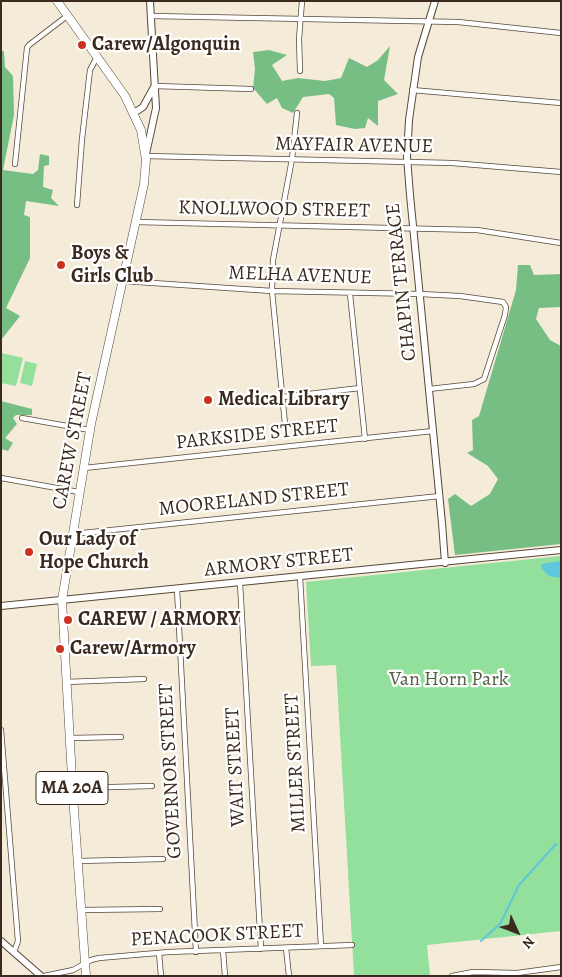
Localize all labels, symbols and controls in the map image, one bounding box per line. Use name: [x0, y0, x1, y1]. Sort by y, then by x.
place label: Carew/Algonquin: [92, 33, 240, 57]
marker: Carew/Algonquin: [76, 39, 88, 51]
street label: MAYFAIR AVENUE: [275, 133, 433, 159]
street label: KNOLLWOOD STREET: [178, 196, 370, 224]
street label: CHAPIN TERRACE: [382, 202, 422, 362]
place label: Boys & Girls Club: [71, 242, 153, 289]
marker: Boys & Girls Club: [55, 259, 67, 271]
street label: MELHA AVENUE: [228, 261, 372, 291]
street label: CAREW STREET: [48, 370, 98, 512]
place label: Medical Library: [218, 388, 349, 412]
marker: Medical Library: [202, 394, 214, 406]
street label: PARKSIDE STREET: [175, 415, 339, 455]
street label: MOORELAND STREET: [158, 478, 350, 522]
place label: Our Lady of Hope Church: [39, 528, 149, 575]
street label: ARMORY STREET: [203, 543, 355, 583]
marker: Our Lady of Hope Church: [23, 546, 35, 558]
place label: CAREW / ARMORY: [78, 608, 240, 632]
marker: CAREW / ARMORY: [62, 614, 74, 626]
place label: Carew/Armory: [70, 637, 196, 661]
marker: Carew/Armory: [54, 643, 66, 655]
park label: Van Horn Park: [389, 668, 509, 692]
street label: GOVERNOR STREET: [154, 683, 188, 859]
street label: MILLER STREET: [280, 692, 312, 834]
street label: WAIT STREET: [221, 707, 251, 827]
road number: MA 20A: [36, 771, 108, 804]
north arrow: [492, 907, 542, 957]
street label: PENACOOK STREET: [130, 919, 304, 953]
text: N: [518, 932, 539, 953]

